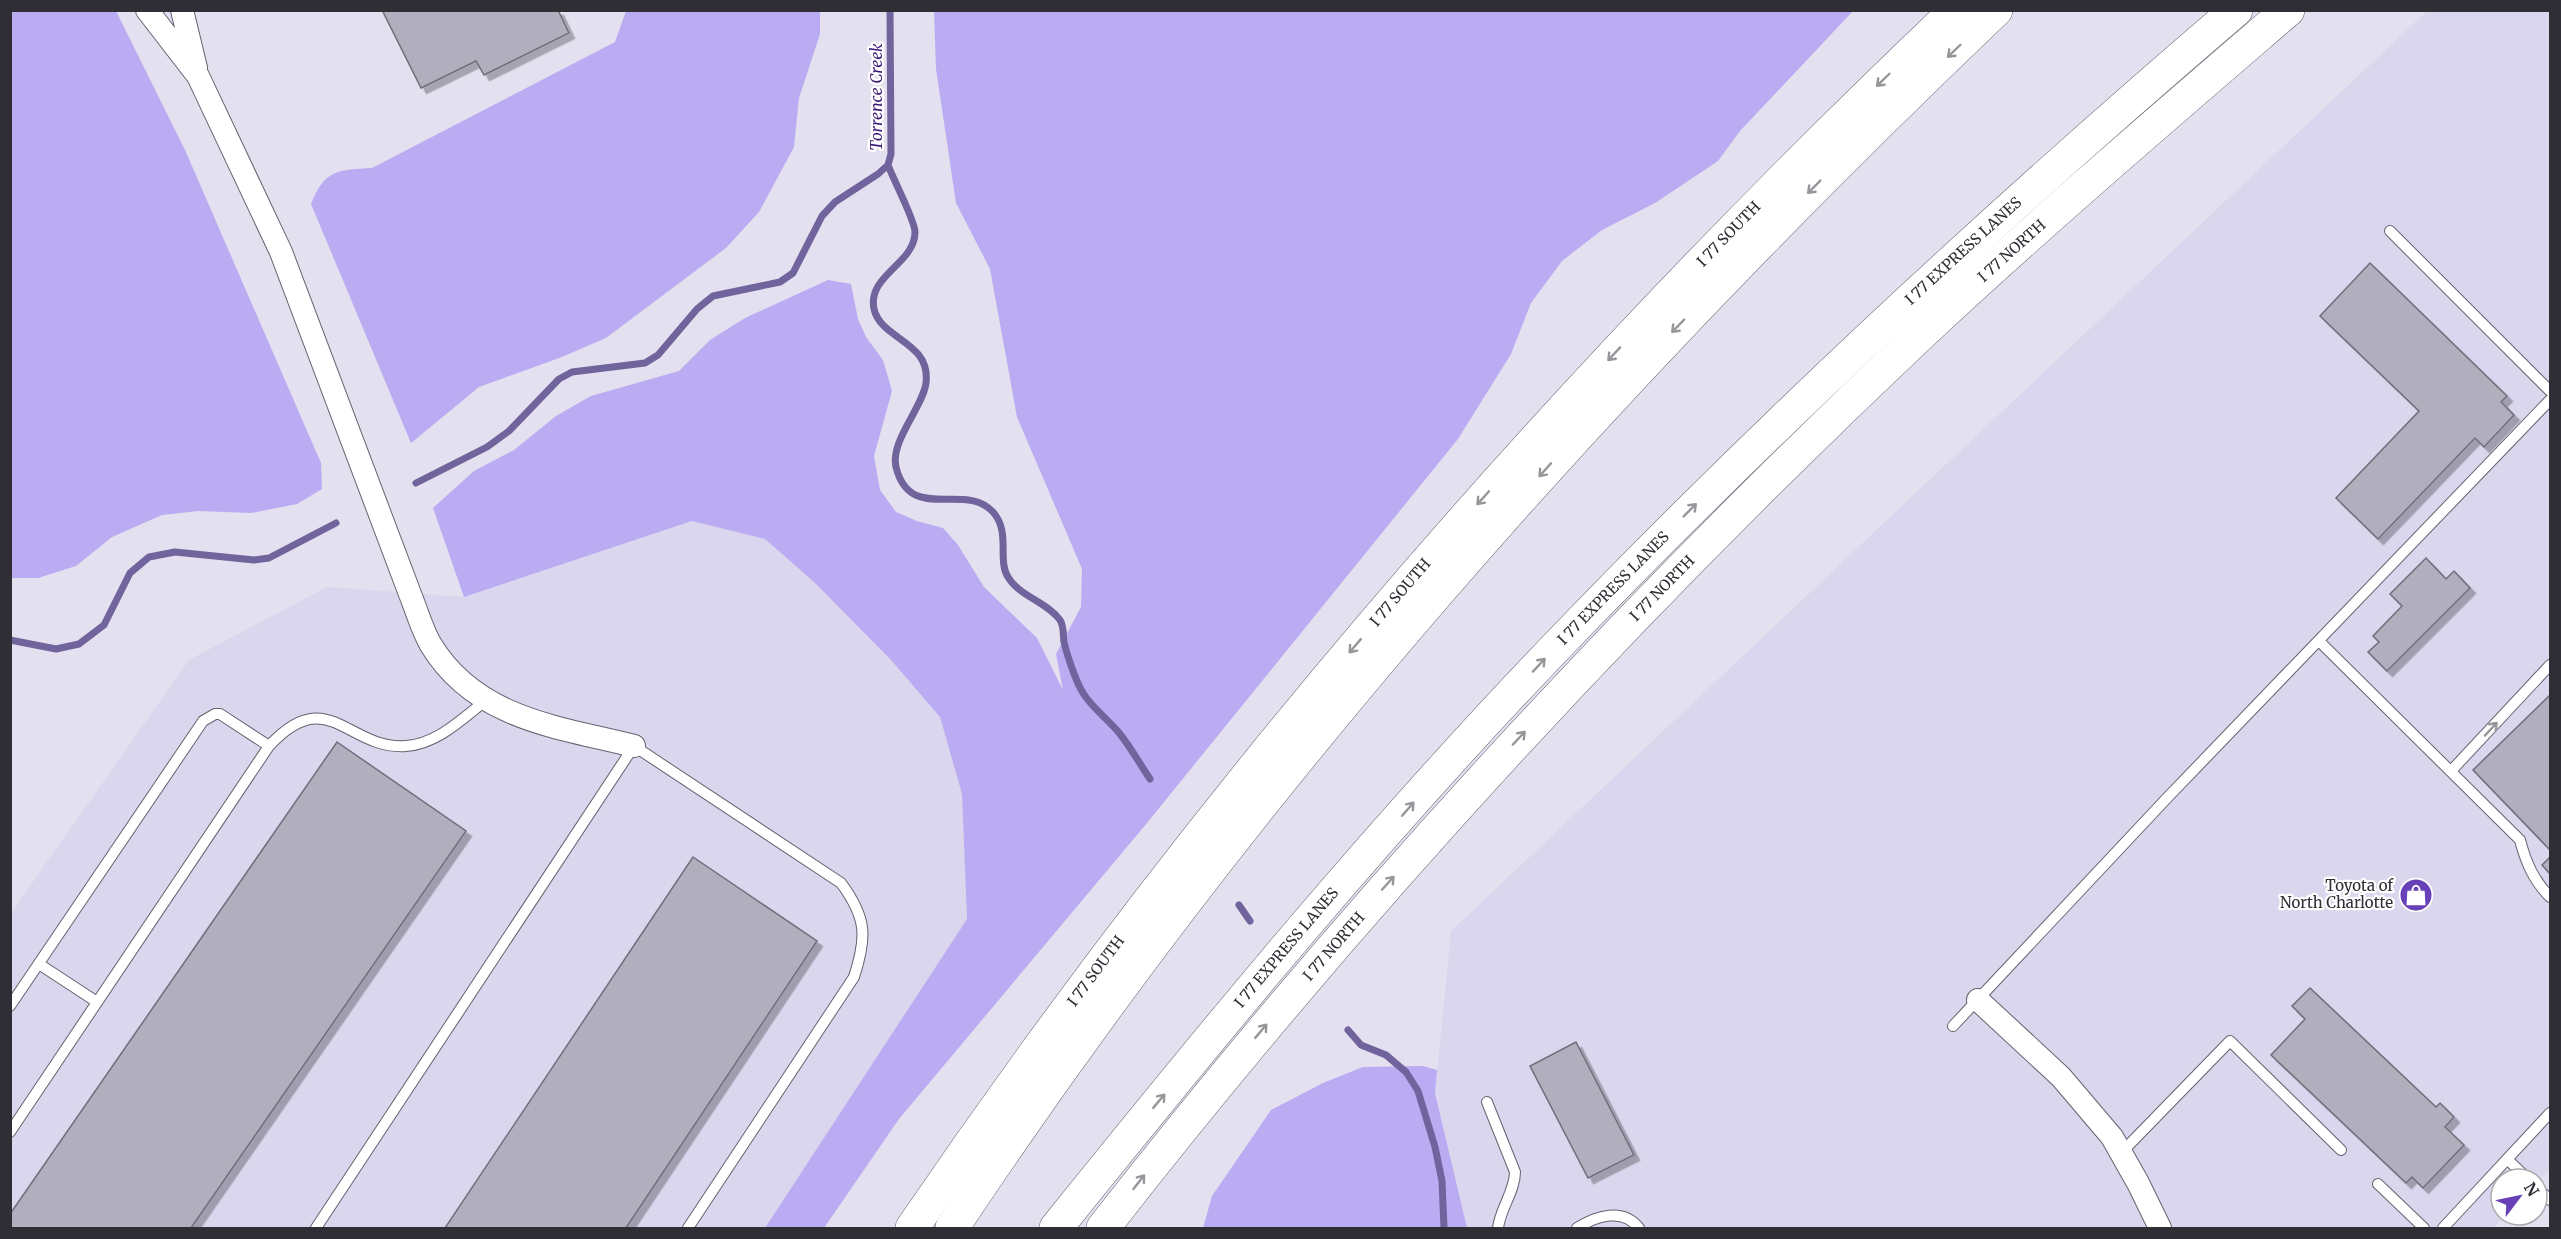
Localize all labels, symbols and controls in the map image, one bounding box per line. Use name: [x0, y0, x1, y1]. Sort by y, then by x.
water label: Torrence Creek: [866, 43, 886, 151]
one-way arrow: [1946, 44, 1961, 58]
one-way arrow: [1875, 72, 1890, 87]
one-way arrow: [1806, 179, 1821, 194]
street label: I 77 EXPRESS LANES: [1901, 193, 2025, 309]
street label: I 77 SOUTH: [1692, 197, 1764, 270]
street label: I 77 NORTH: [1974, 215, 2049, 286]
one-way arrow: [1671, 319, 1685, 334]
one-way arrow: [1607, 346, 1621, 361]
one-way arrow: [1538, 462, 1552, 477]
one-way arrow: [1476, 490, 1490, 505]
one-way arrow: [1682, 503, 1697, 517]
street label: I 77 EXPRESS LANES: [1553, 527, 1673, 649]
street label: I 77 NORTH: [1626, 551, 1698, 625]
street label: I 77 SOUTH: [1366, 554, 1435, 630]
one-way arrow: [1349, 638, 1362, 654]
one-way arrow: [1532, 658, 1546, 673]
one-way arrow: [2483, 722, 2497, 737]
one-way arrow: [1512, 731, 1526, 746]
one-way arrow: [1401, 802, 1415, 817]
one-way arrow: [1381, 876, 1395, 891]
place label: Toyota of North Charlotte: [2280, 876, 2394, 912]
shop icon: Toyota of North Charlotte: [2398, 877, 2434, 913]
street label: I 77 EXPRESS LANES: [1230, 883, 1342, 1011]
street label: I 77 NORTH: [1299, 908, 1368, 985]
street label: I 77 SOUTH: [1063, 932, 1128, 1010]
one-way arrow: [1255, 1023, 1268, 1039]
one-way arrow: [1152, 1093, 1165, 1109]
north arrow: [2489, 1167, 2549, 1227]
one-way arrow: [1132, 1175, 1145, 1191]
text: N: [2520, 1178, 2544, 1200]

